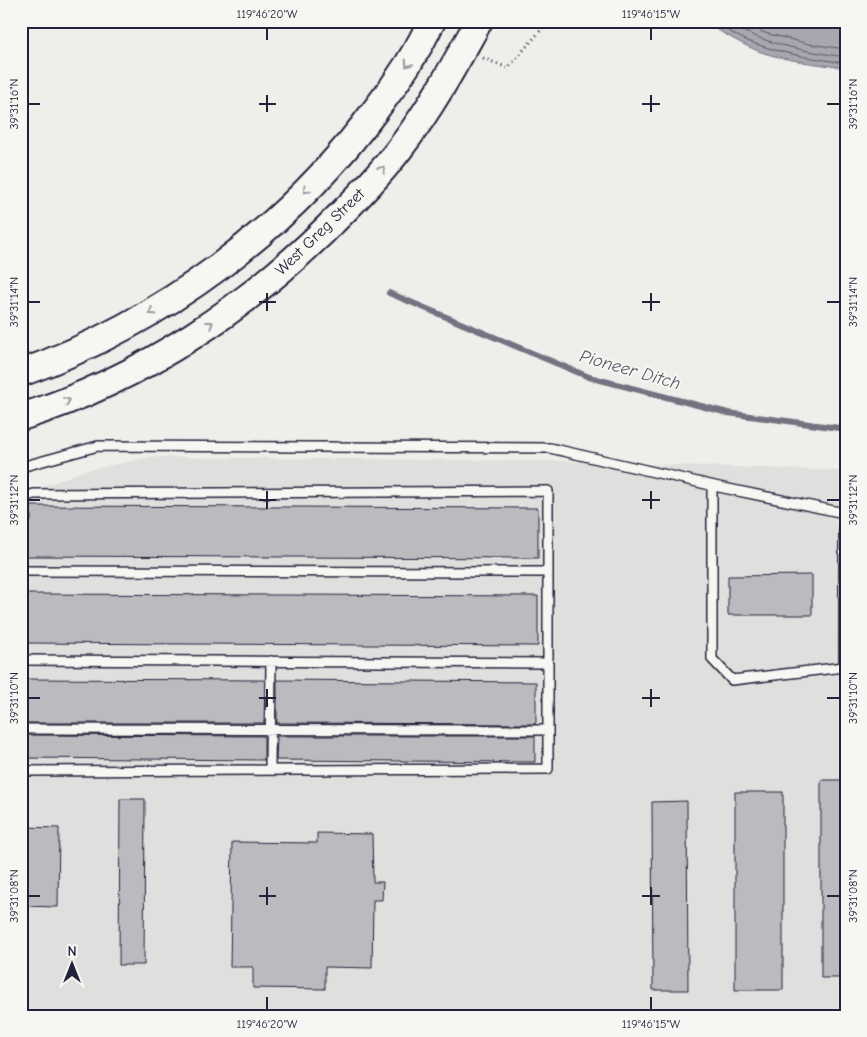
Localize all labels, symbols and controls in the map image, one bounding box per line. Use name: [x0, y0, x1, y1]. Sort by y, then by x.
text: 119°46'20"W: [237, 7, 298, 21]
text: 119°46'15"W: [622, 7, 681, 21]
one-way arrow: [404, 58, 414, 67]
text: 39°31'16"N: [7, 78, 21, 130]
text: 39°31'16"N: [846, 78, 860, 130]
one-way arrow: [377, 166, 386, 175]
street label: West Greg Street: [272, 185, 369, 279]
one-way arrow: [303, 185, 312, 194]
text: 39°31'14"N: [7, 277, 21, 327]
text: 39°31'14"N: [846, 277, 860, 327]
one-way arrow: [148, 306, 157, 315]
one-way arrow: [204, 321, 214, 330]
water label: Pioneer Ditch: [577, 346, 683, 394]
one-way arrow: [62, 396, 71, 407]
text: 39°31'12"N: [7, 475, 21, 525]
text: 39°31'12"N: [846, 475, 860, 525]
text: 39°31'10"N: [7, 672, 21, 724]
text: 39°31'10"N: [846, 672, 860, 724]
text: 39°31'08"N: [7, 869, 21, 923]
text: 39°31'08"N: [846, 869, 860, 923]
north arrow: [48, 940, 98, 990]
text: N: [67, 943, 77, 960]
text: 119°46'20"W: [237, 1017, 298, 1031]
text: 119°46'15"W: [622, 1017, 681, 1031]

